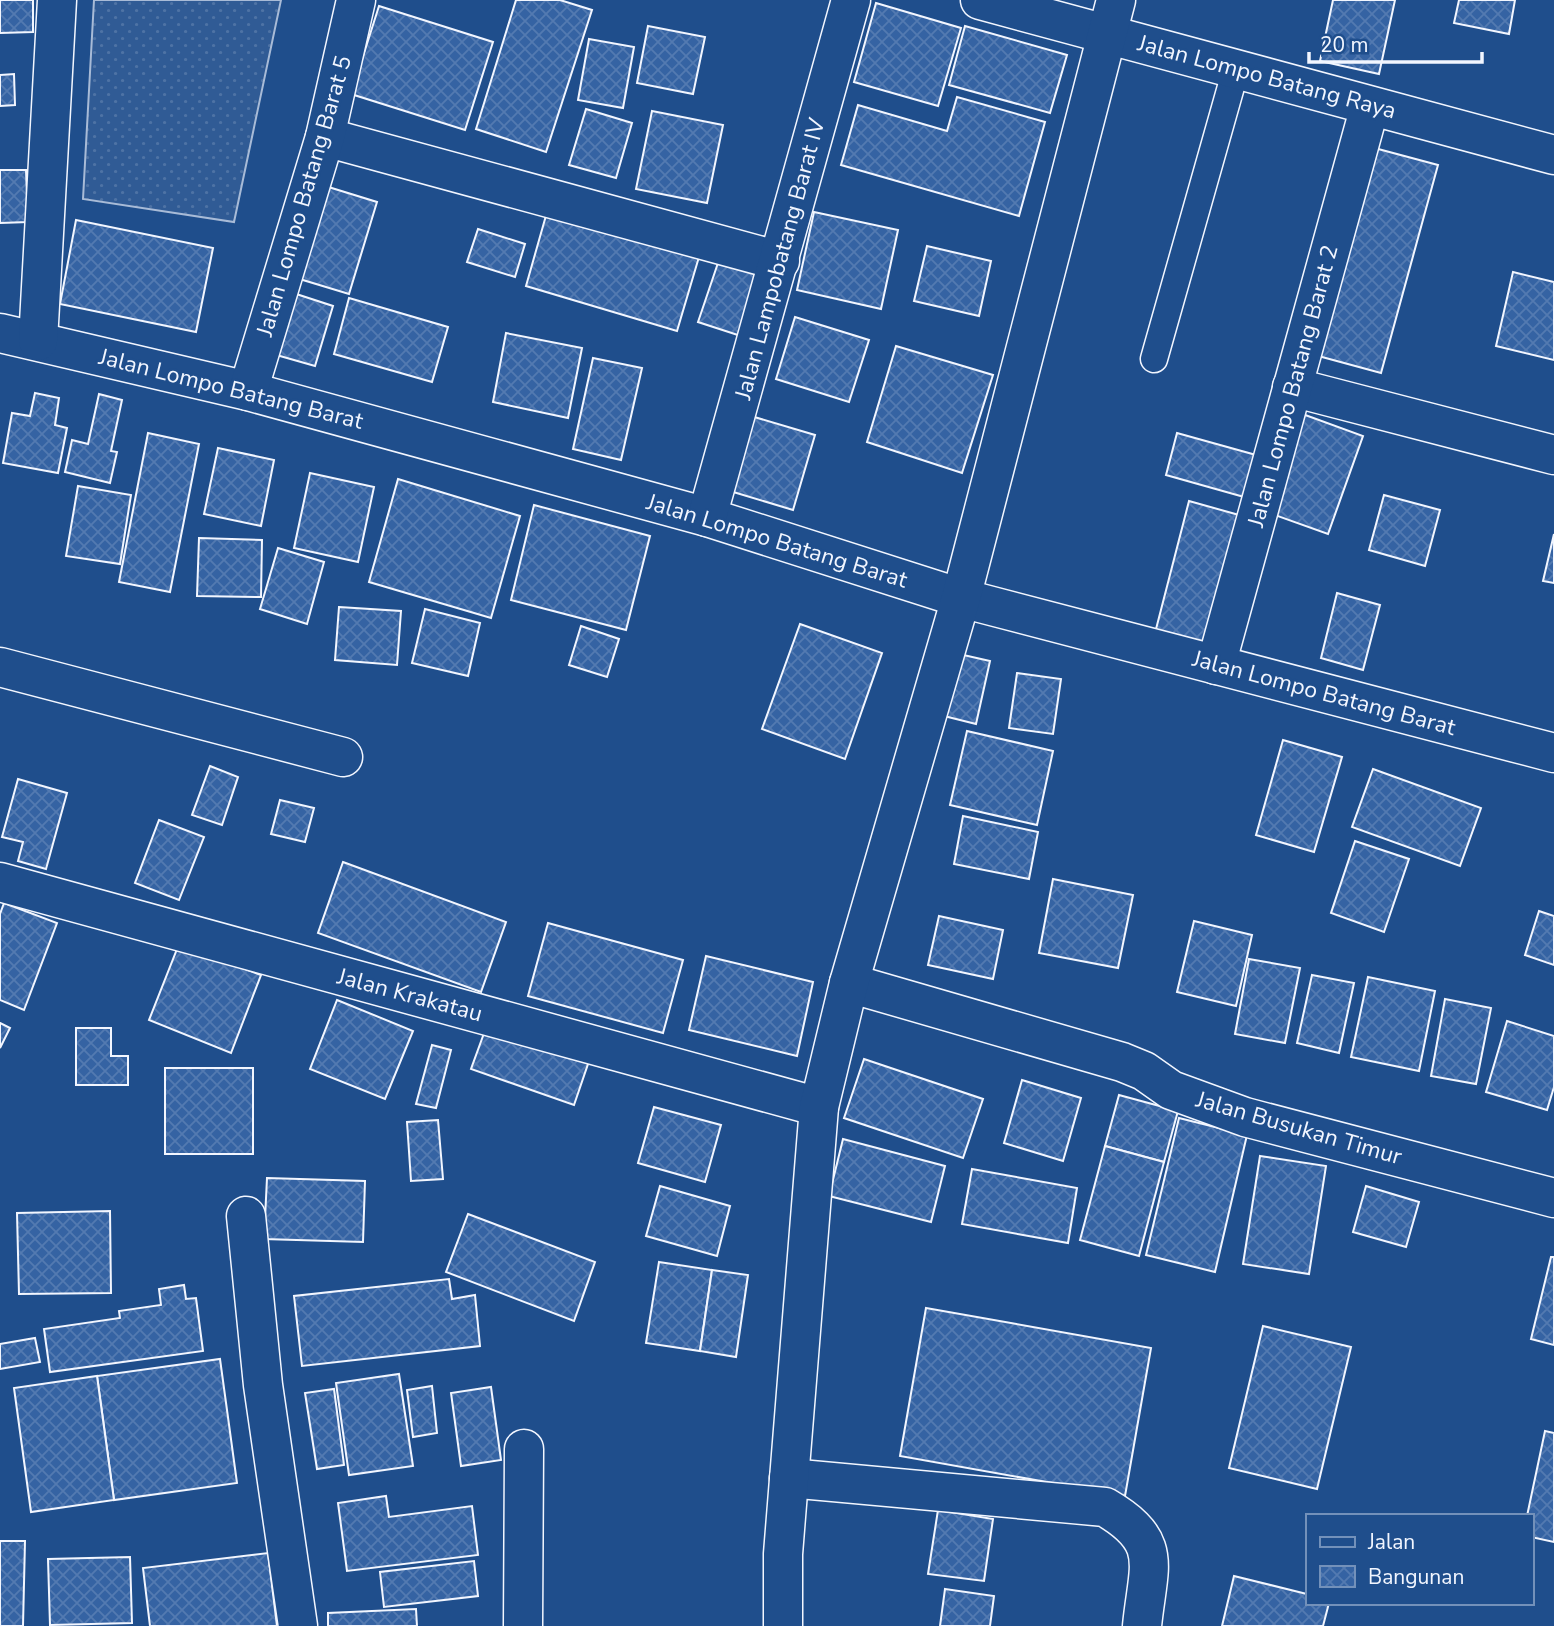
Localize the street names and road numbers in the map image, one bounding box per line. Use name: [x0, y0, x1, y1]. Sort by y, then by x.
street label: Jalan Lompo Batang Raya: [1133, 27, 1400, 126]
street label: Jalan Lompo Batang Barat 5: [249, 52, 359, 341]
street label: Jalan Lampobatang Barat IV: [727, 115, 833, 404]
street label: Jalan Lompo Batang Barat 2: [1240, 242, 1346, 531]
street label: Jalan Lompo Batang Barat: [95, 341, 367, 437]
street label: Jalan Lompo Batang Barat: [642, 486, 912, 596]
street label: Jalan Lompo Batang Barat: [1188, 643, 1460, 743]
street label: Jalan Krakatau: [333, 960, 486, 1029]
street label: Jalan Busukan Timur: [1192, 1084, 1406, 1172]

